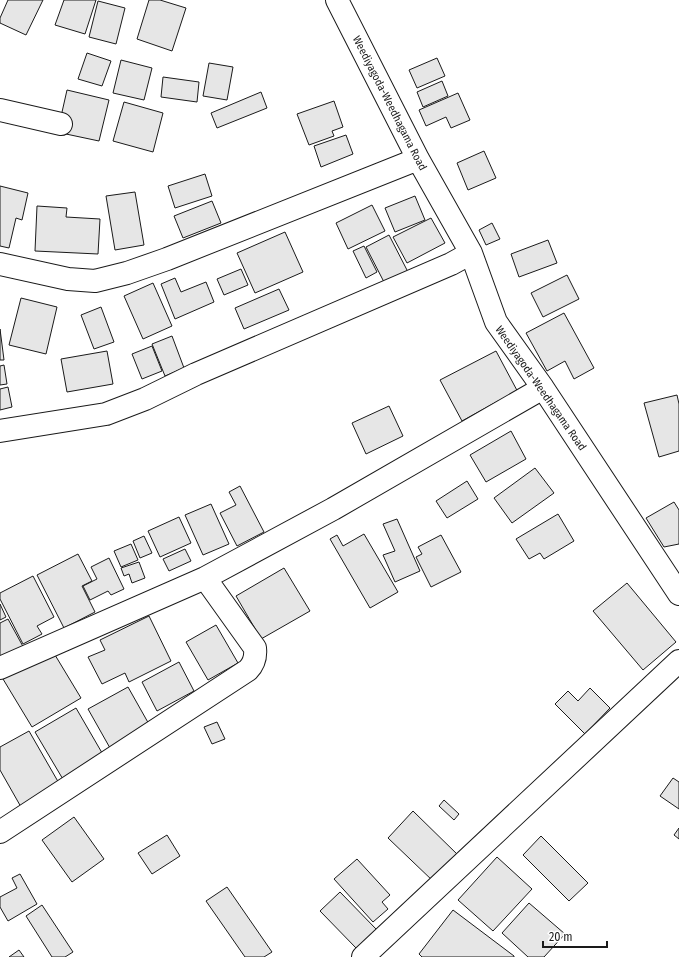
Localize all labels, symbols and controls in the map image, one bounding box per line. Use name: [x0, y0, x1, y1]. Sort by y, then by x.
street label: Weediyagoda-Weedhagama Road: [350, 34, 429, 173]
street label: Weediyagoda-Weedhagama Road: [492, 323, 589, 453]
scale bar: [543, 923, 607, 949]
text: 20 m: [549, 930, 573, 944]

